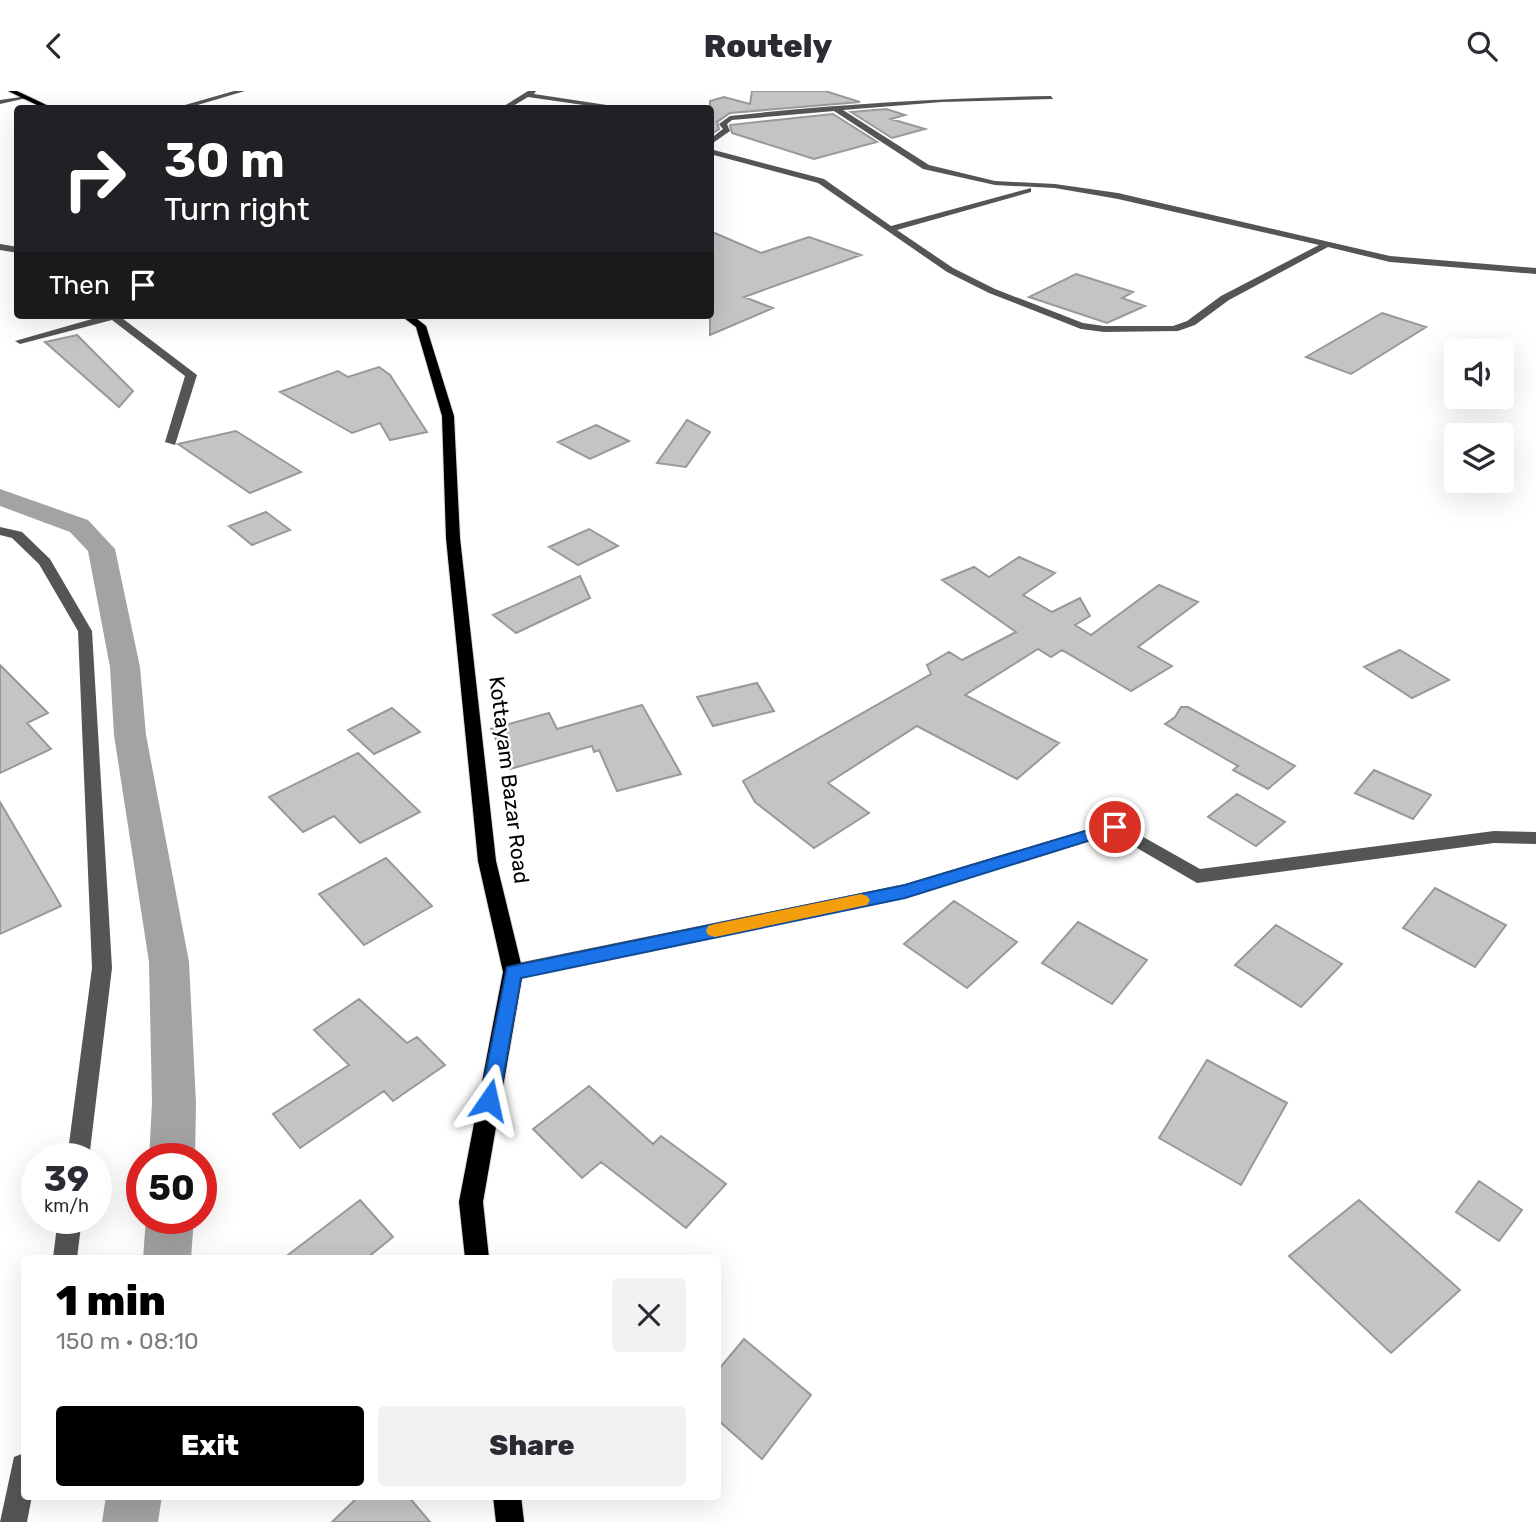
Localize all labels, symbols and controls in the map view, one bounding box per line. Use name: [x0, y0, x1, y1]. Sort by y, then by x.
icon: back: [35, 27, 73, 65]
text: Routely: [704, 27, 832, 65]
icon: search: [1463, 27, 1501, 65]
text: 30 m: [164, 131, 285, 189]
icon: right: [49, 133, 140, 224]
text: Turn right: [164, 190, 309, 228]
icon: arrive: [124, 266, 162, 304]
text: Then: [49, 270, 110, 301]
map controls: [1444, 339, 1514, 493]
button: sound: [1444, 339, 1514, 409]
button: layers: [1444, 423, 1514, 493]
street label: Kottayam Bazar Road: [484, 675, 535, 885]
pin: [1085, 797, 1145, 857]
icon: arrive: [1096, 808, 1134, 846]
position arrow: [452, 1063, 526, 1137]
speed limit sign: 50: [126, 1143, 217, 1234]
text: 39: [44, 1158, 89, 1200]
text: km/h: [44, 1195, 89, 1217]
text: 1 min: [56, 1276, 166, 1326]
button: close: [612, 1278, 686, 1352]
text: 150 m · 08:10: [56, 1327, 199, 1355]
button: Exit: [56, 1406, 364, 1486]
button: Share: [378, 1406, 686, 1486]

